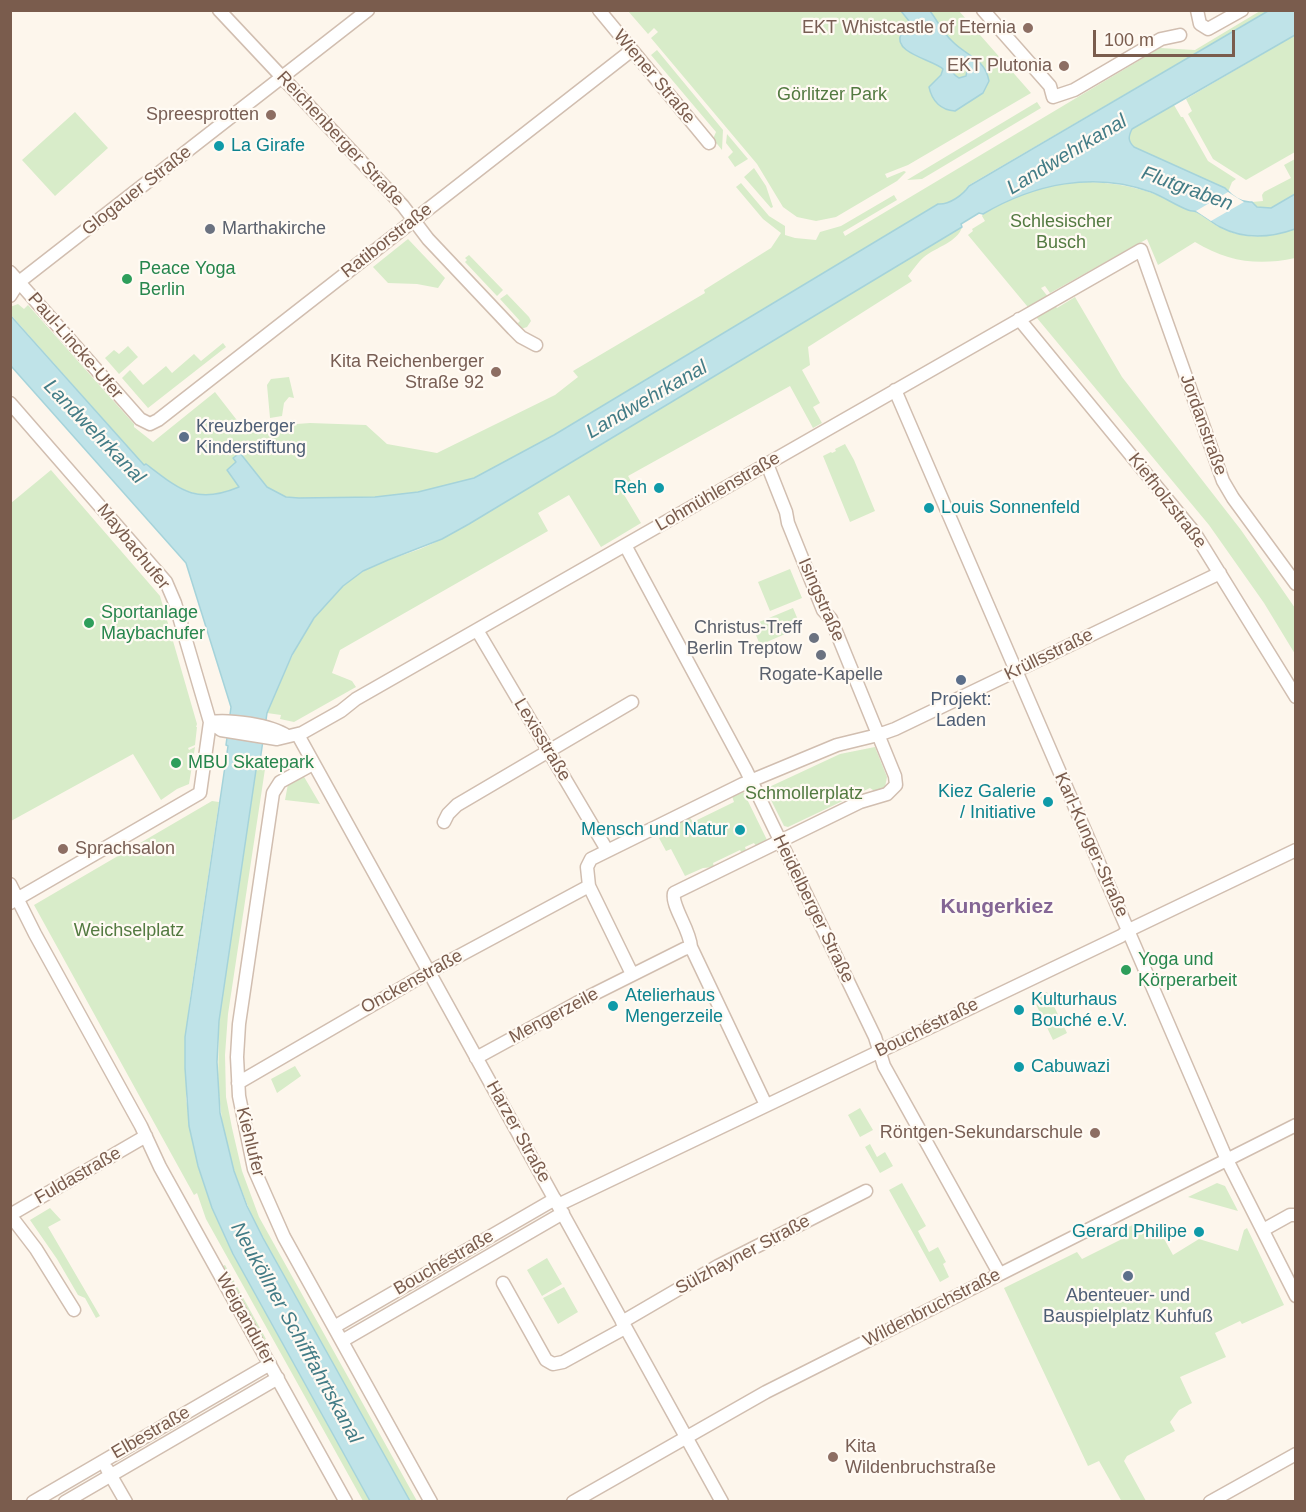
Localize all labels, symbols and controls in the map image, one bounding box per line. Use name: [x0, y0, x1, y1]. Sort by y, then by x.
place label: EKT Whistcastle of Eternia: [802, 17, 1016, 39]
scale bar: [1096, 18, 1238, 56]
marker: EKT Whistcastle of Eternia: [1021, 21, 1035, 35]
street label: Wiener Straße: [608, 26, 700, 128]
text: 100 m: [1104, 30, 1154, 50]
place label: EKT Plutonia: [947, 55, 1052, 77]
marker: EKT Plutonia: [1057, 59, 1071, 73]
street label: Reichenberger Straße: [272, 67, 408, 211]
park label: Görlitzer Park: [777, 84, 887, 106]
place label: Spreesprotten: [146, 104, 259, 126]
marker: Spreesprotten: [264, 108, 278, 122]
water label: Landwehrkanal: [1003, 110, 1131, 200]
place label: La Girafe: [231, 135, 305, 157]
marker: La Girafe: [212, 139, 226, 153]
street label: Glogauer Straße: [78, 142, 196, 240]
water label: Flutgraben: [1138, 161, 1236, 217]
street label: Ratiborstraße: [337, 199, 437, 283]
park label: Schlesischer Busch: [1010, 211, 1112, 254]
place label: Marthakirche: [222, 218, 326, 240]
marker: Marthakirche: [203, 222, 217, 236]
place label: Peace Yoga Berlin: [139, 258, 235, 300]
marker: Peace Yoga Berlin: [120, 272, 134, 286]
street label: Paul-Lincke-Ufer: [23, 288, 127, 404]
place label: Kita Reichenberger Straße 92: [330, 351, 484, 394]
water label: Landwehrkanal: [582, 356, 712, 444]
marker: Kita Reichenberger Straße 92: [489, 365, 503, 379]
street label: Jordanstraße: [1175, 371, 1231, 479]
water label: Landwehrkanal: [38, 375, 150, 489]
place label: Kreuzberger Kinderstiftung: [196, 416, 306, 458]
marker: Kreuzberger Kinderstiftung: [177, 430, 191, 444]
street label: Lohmühlenstraße: [652, 448, 784, 536]
street label: Kiefholzstraße: [1123, 449, 1211, 553]
place label: Reh: [614, 477, 647, 499]
marker: Reh: [652, 481, 666, 495]
place label: Louis Sonnenfeld: [941, 497, 1080, 519]
street label: Maybachufer: [92, 500, 174, 594]
marker: Louis Sonnenfeld: [922, 501, 936, 515]
street label: Isingstraße: [793, 555, 849, 645]
place label: Sportanlage Maybachufer: [101, 602, 205, 644]
marker: Sportanlage Maybachufer: [82, 616, 96, 630]
place label: Christus-Treff Berlin Treptow: [687, 617, 802, 660]
street label: Krüllsstraße: [1001, 624, 1097, 686]
marker: Christus-Treff Berlin Treptow: [807, 631, 821, 645]
marker: Rogate-Kapelle: [814, 648, 828, 662]
place label: Rogate-Kapelle: [759, 664, 883, 686]
marker: Projekt: Laden: [954, 673, 968, 687]
place label: Projekt: Laden: [930, 689, 992, 732]
street label: Lexisstraße: [509, 695, 575, 785]
place label: MBU Skatepark: [188, 752, 314, 774]
marker: MBU Skatepark: [169, 756, 183, 770]
street label: Karl-Kunger-Straße: [1049, 769, 1133, 921]
place label: Kiez Galerie / Initiative: [938, 781, 1036, 824]
park label: Schmollerplatz: [745, 783, 863, 805]
marker: Kiez Galerie / Initiative: [1041, 795, 1055, 809]
place label: Mensch und Natur: [581, 819, 728, 841]
marker: Mensch und Natur: [733, 823, 747, 837]
street label: Heidelberger Straße: [768, 831, 858, 987]
place label: Sprachsalon: [75, 838, 175, 860]
marker: Sprachsalon: [56, 842, 70, 856]
district label: Kungerkiez: [940, 894, 1054, 920]
park label: Weichselplatz: [74, 920, 184, 942]
street label: Onckenstraße: [357, 945, 467, 1019]
place label: Yoga und Körperarbeit: [1138, 949, 1237, 992]
marker: Yoga und Körperarbeit: [1119, 963, 1133, 977]
street label: Mengerzeile: [506, 983, 602, 1049]
place label: Atelierhaus Mengerzeile: [625, 985, 723, 1028]
place label: Kulturhaus Bouché e.V.: [1031, 989, 1127, 1032]
street label: Bouchéstraße: [872, 994, 982, 1062]
marker: Atelierhaus Mengerzeile: [606, 999, 620, 1013]
marker: Kulturhaus Bouché e.V.: [1012, 1003, 1026, 1017]
place label: Cabuwazi: [1031, 1056, 1110, 1078]
marker: Cabuwazi: [1012, 1060, 1026, 1074]
street label: Harzer Straße: [481, 1077, 555, 1187]
street label: Kiehlufer: [231, 1105, 269, 1179]
place label: Röntgen-Sekundarschule: [880, 1122, 1083, 1144]
marker: Röntgen-Sekundarschule: [1088, 1126, 1102, 1140]
street label: Fuldastraße: [31, 1143, 125, 1209]
street label: Sülzhayner Straße: [672, 1210, 814, 1300]
water label: Neuköllner Schifffahrtskanal: [225, 1218, 367, 1448]
place label: Gerard Philipe: [1072, 1221, 1187, 1243]
marker: Gerard Philipe: [1192, 1225, 1206, 1239]
street label: Bouchéstraße: [390, 1226, 498, 1300]
street label: Wildenbruchstraße: [860, 1264, 1004, 1352]
street label: Weigandufer: [211, 1269, 279, 1369]
marker: Abenteuer- und Bauspielplatz Kuhfuß: [1121, 1269, 1135, 1283]
place label: Abenteuer- und Bauspielplatz Kuhfuß: [1043, 1285, 1213, 1328]
street label: Elbestraße: [108, 1402, 194, 1464]
place label: Kita Wildenbruchstraße: [845, 1436, 996, 1478]
marker: Kita Wildenbruchstraße: [826, 1450, 840, 1464]

